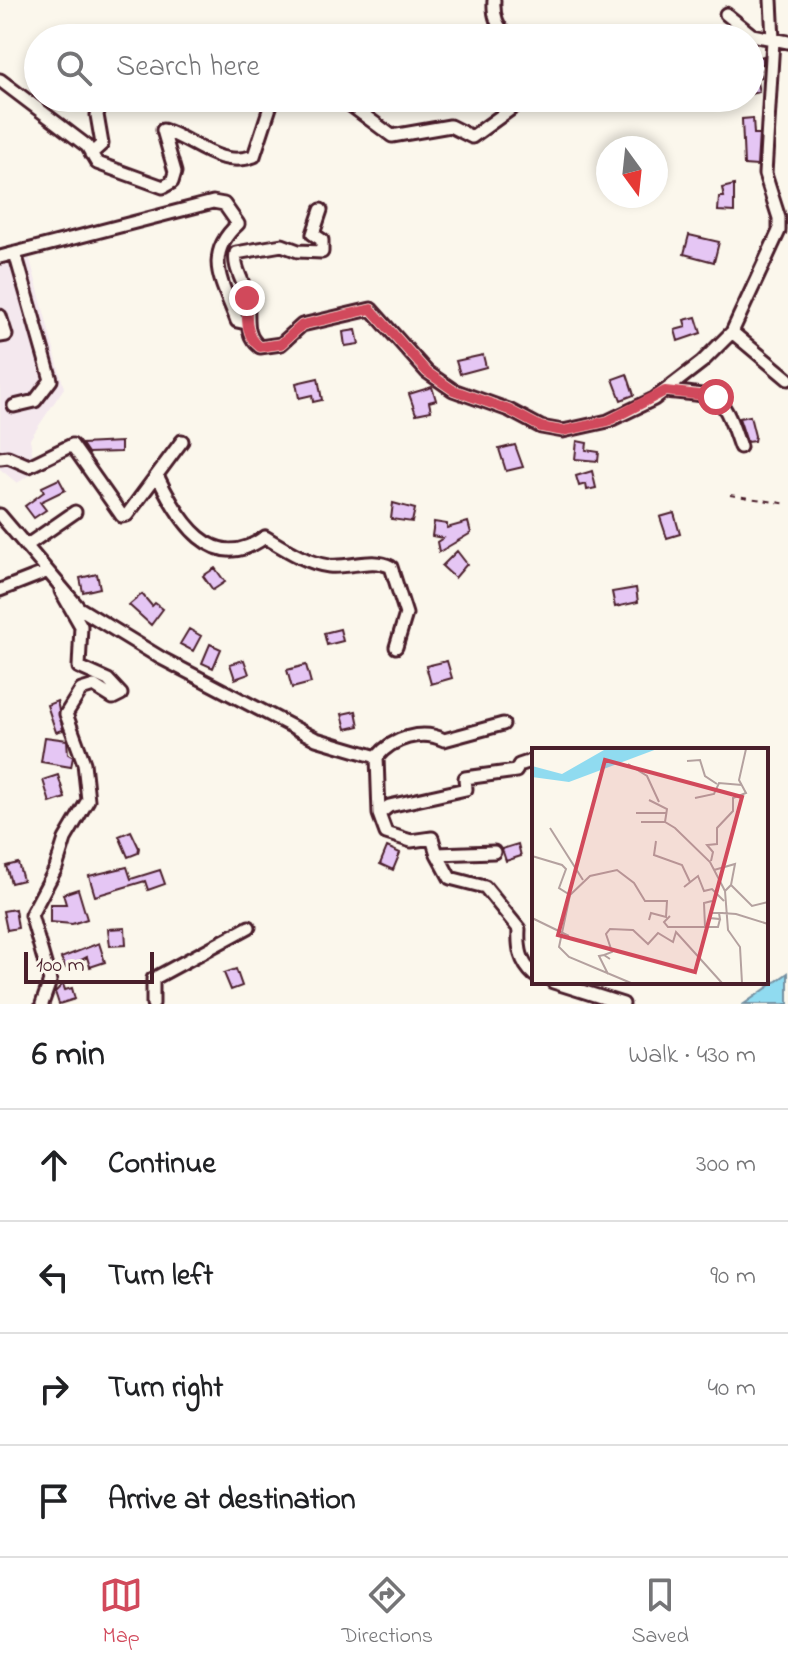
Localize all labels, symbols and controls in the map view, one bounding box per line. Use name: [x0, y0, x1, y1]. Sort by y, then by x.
search box: [24, 24, 764, 112]
icon: search: [52, 46, 96, 90]
text: Search here: [116, 46, 260, 90]
north arrow: [596, 136, 668, 208]
route end: [229, 280, 265, 316]
route start: [698, 379, 734, 415]
inset map: [532, 748, 768, 984]
scale bar: [24, 948, 154, 984]
text: 100 m: [36, 950, 85, 982]
text: 6 min: [32, 1031, 105, 1081]
text: Walk · 430 m: [628, 1037, 756, 1075]
icon: ahead: [32, 1143, 76, 1187]
text: Continue: [108, 1143, 216, 1187]
text: 300 m: [696, 1146, 756, 1184]
icon: left: [32, 1255, 76, 1299]
text: Turn left: [108, 1255, 213, 1299]
text: 90 m: [710, 1258, 756, 1296]
icon: right: [32, 1367, 76, 1411]
text: Turn right: [108, 1367, 223, 1411]
text: 40 m: [707, 1370, 756, 1408]
icon: arrive: [32, 1479, 76, 1523]
text: Arrive at destination: [108, 1479, 356, 1523]
tab: Map: [99, 1573, 143, 1653]
tab: Directions: [342, 1573, 433, 1653]
tab: Saved: [631, 1573, 689, 1653]

